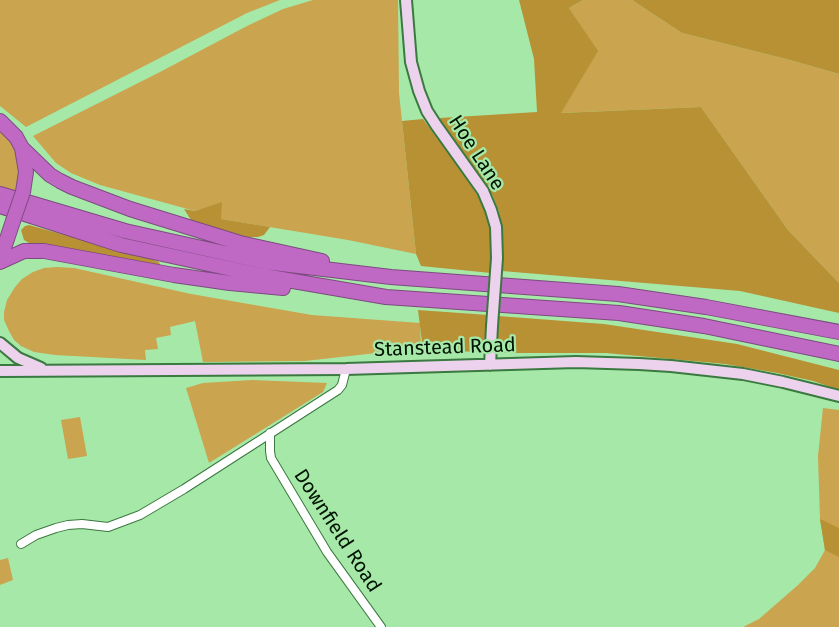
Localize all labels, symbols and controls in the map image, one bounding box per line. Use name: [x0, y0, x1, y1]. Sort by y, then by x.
street label: Hoe Lane: [443, 111, 509, 195]
street label: Stanstead Road: [374, 334, 516, 362]
street label: Downfield Road: [288, 465, 386, 597]

